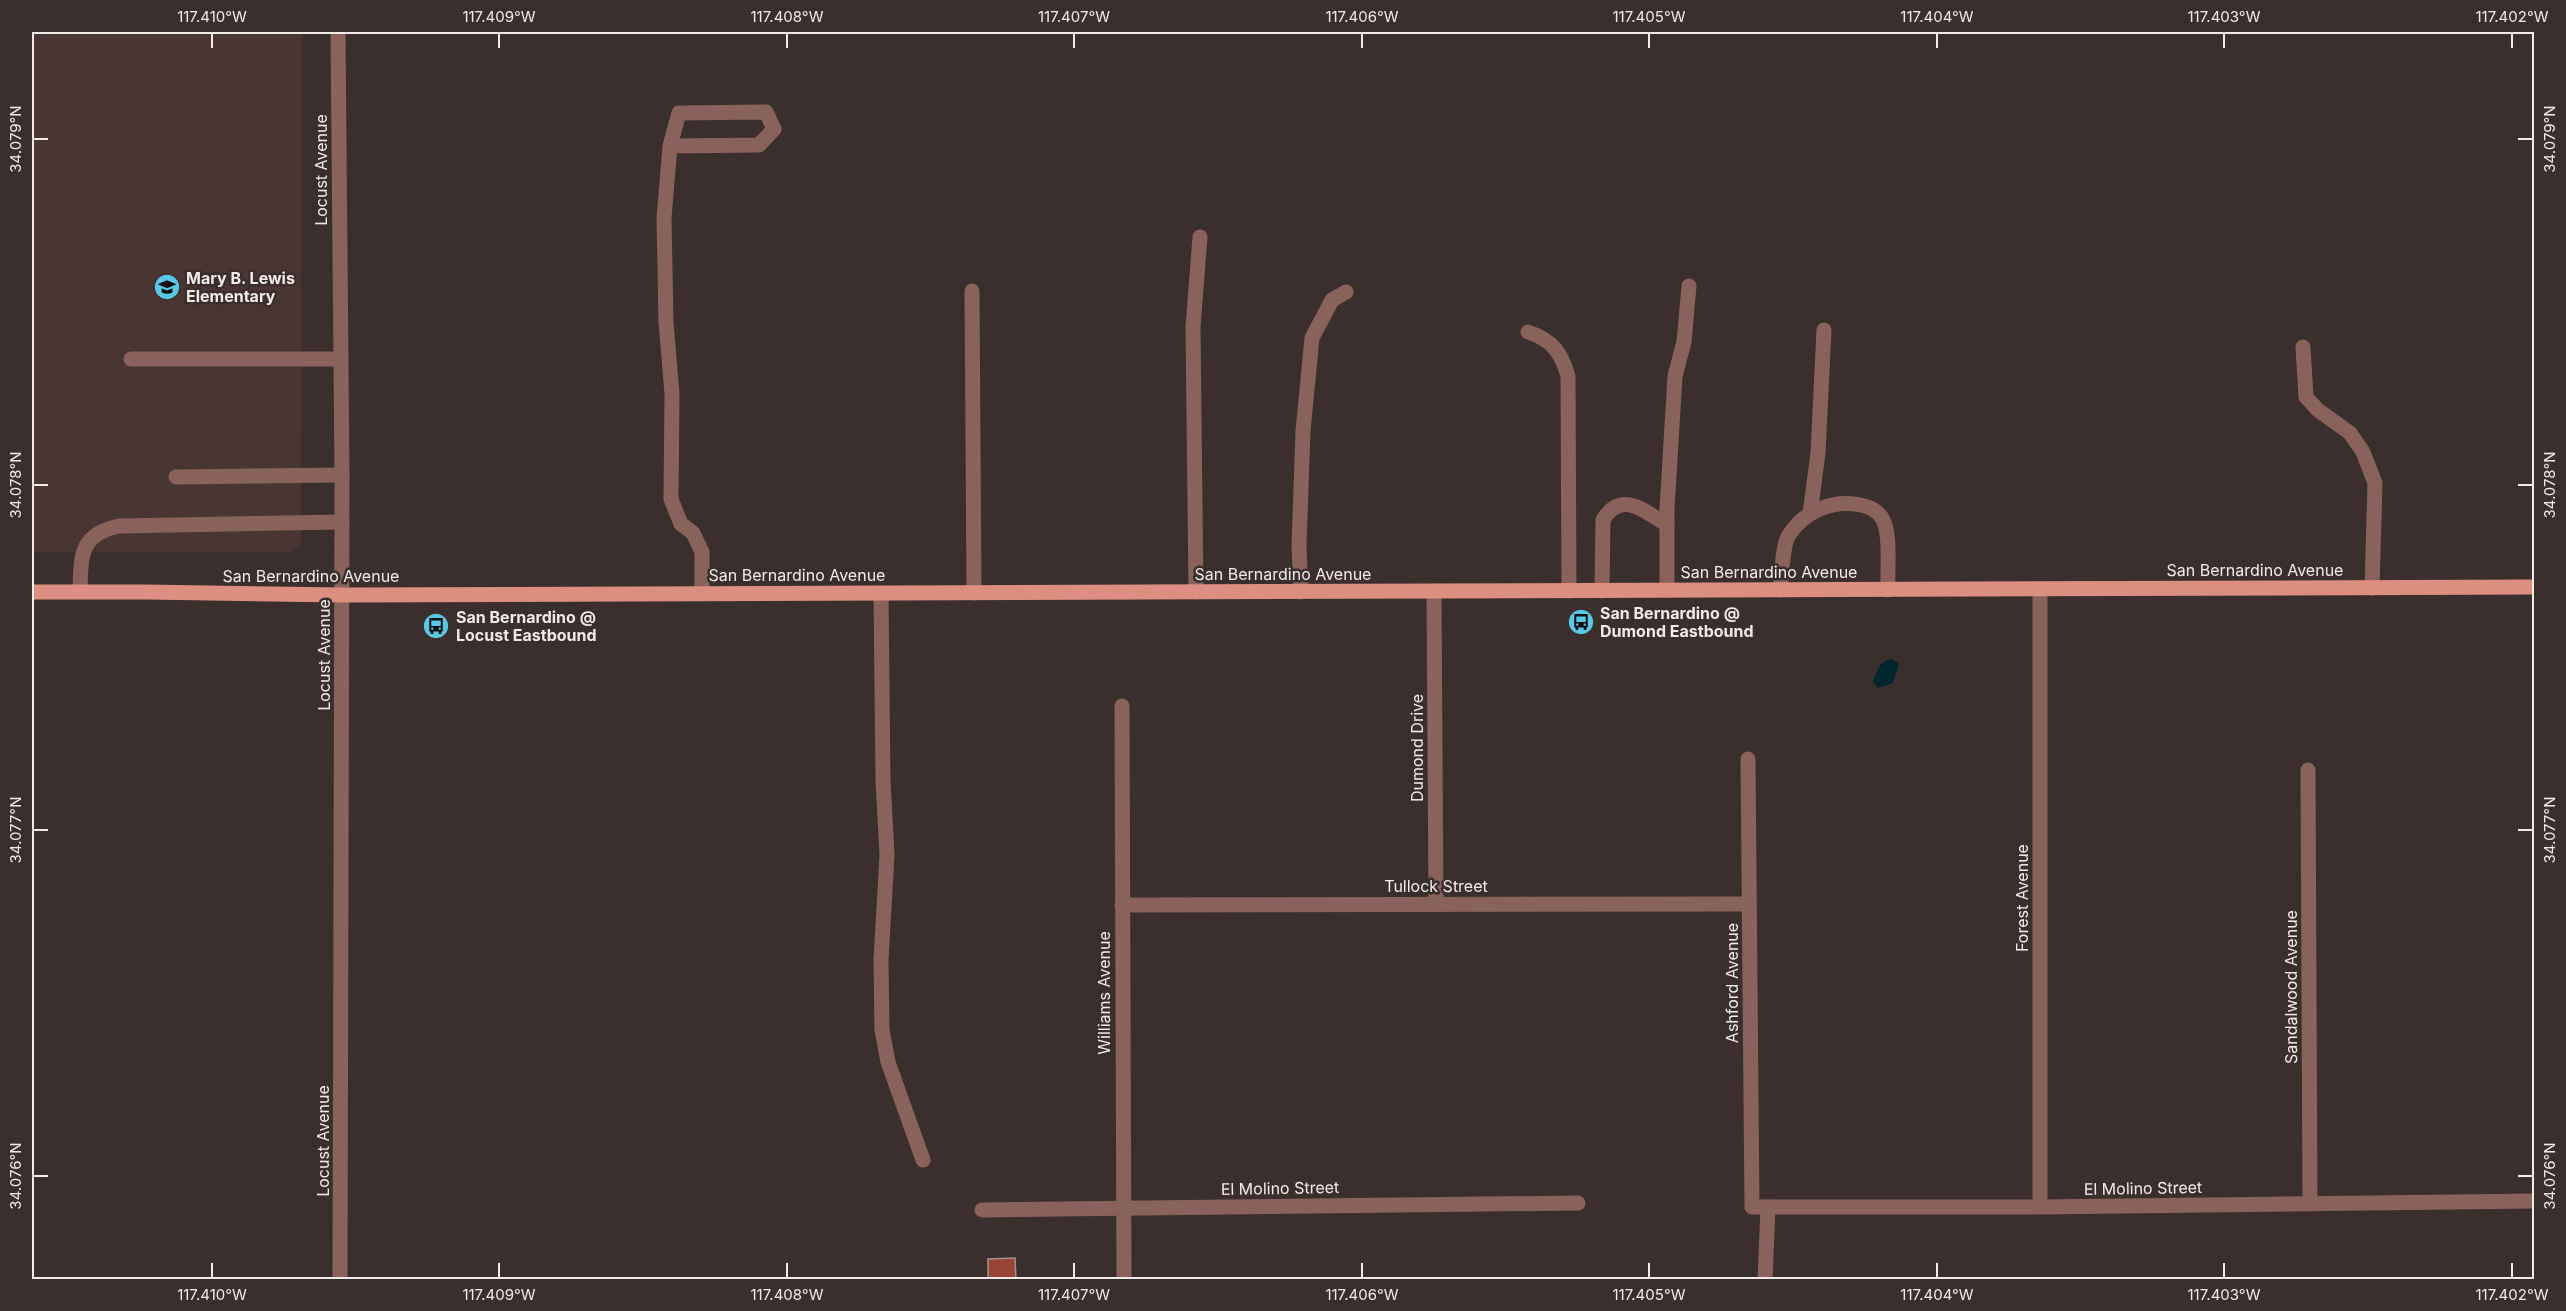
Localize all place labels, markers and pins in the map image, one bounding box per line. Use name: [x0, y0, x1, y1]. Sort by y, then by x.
place label: Mary B. Lewis Elementary: [186, 268, 295, 306]
school or university icon: Mary B. Lewis Elementary: [152, 272, 182, 302]
place label: San Bernardino @ Dumond Eastbound: [1600, 603, 1754, 641]
place label: San Bernardino @ Locust Eastbound: [456, 607, 597, 645]
bus stop icon: San Bernardino @ Dumond Eastbound: [1566, 607, 1596, 637]
bus stop icon: San Bernardino @ Locust Eastbound: [421, 611, 451, 641]

